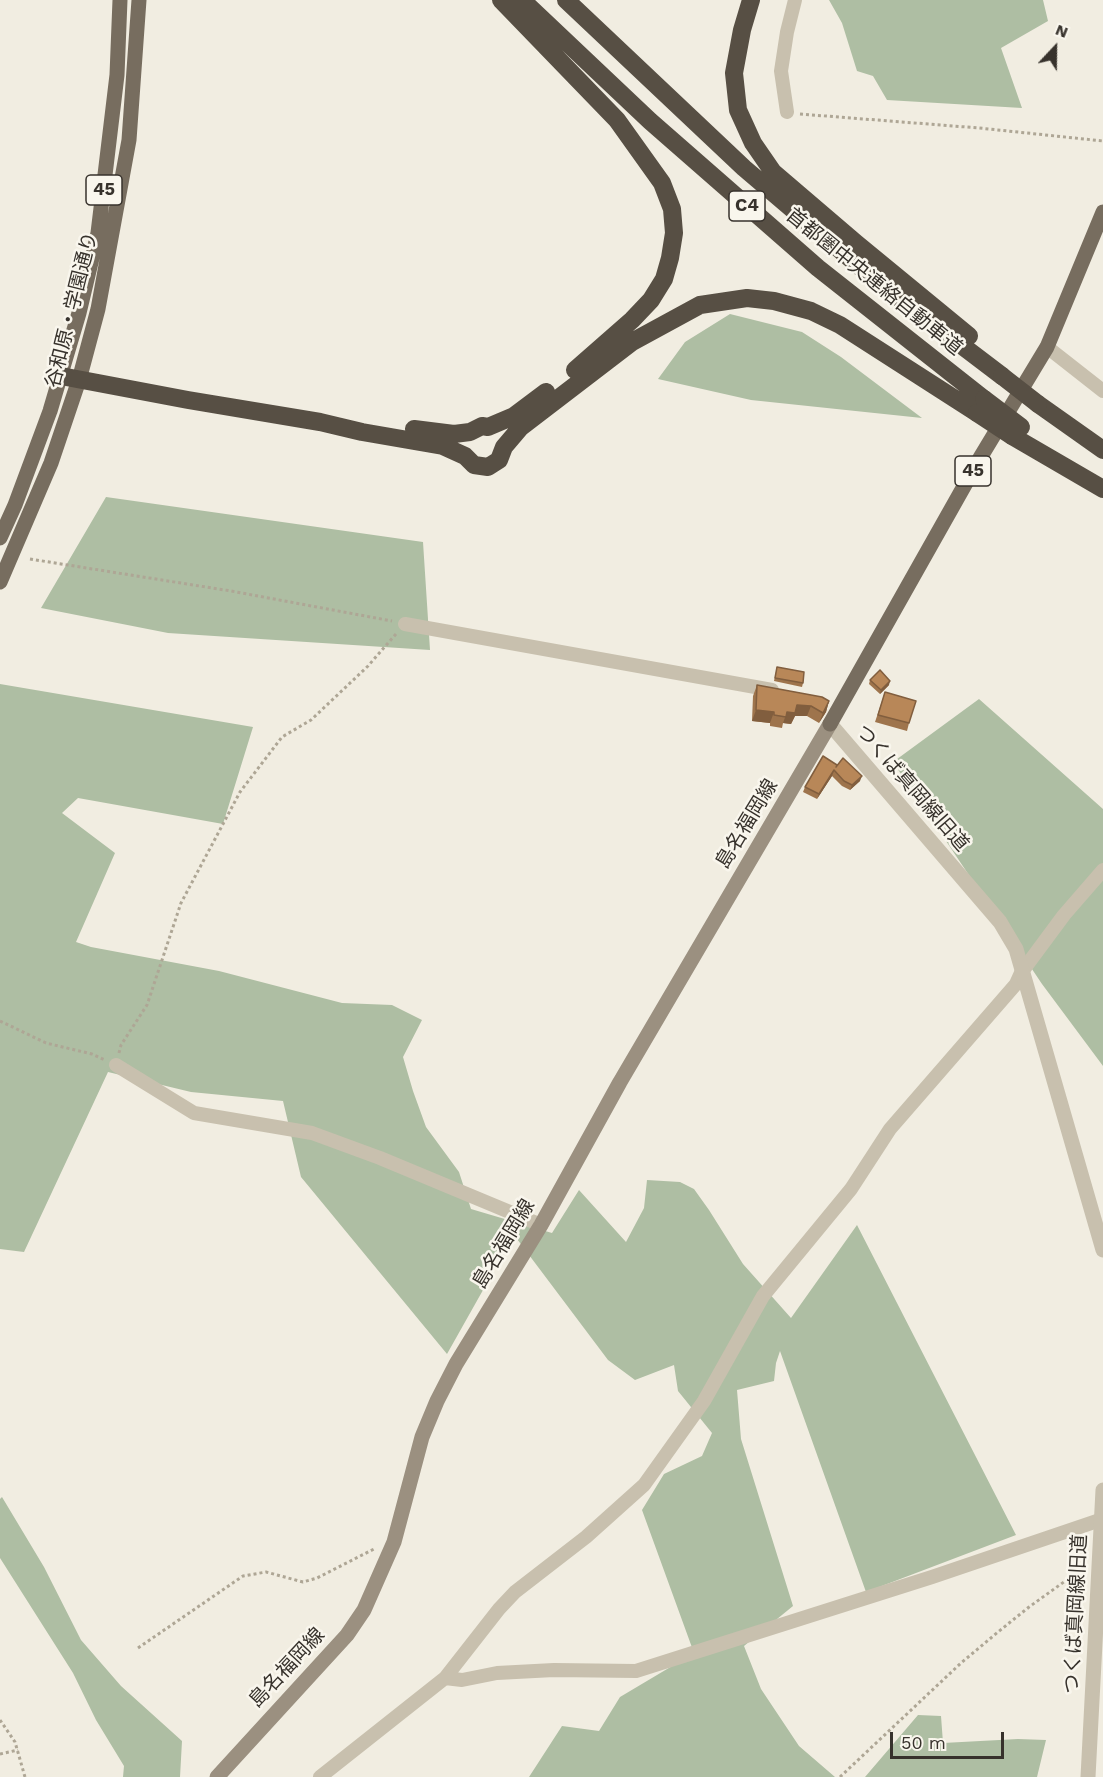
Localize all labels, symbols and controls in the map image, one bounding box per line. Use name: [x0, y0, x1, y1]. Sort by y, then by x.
north arrow: [1025, 18, 1085, 78]
text: N: [1053, 20, 1071, 42]
road number: 45: [86, 175, 122, 205]
road number: C4: [729, 191, 765, 221]
street label: 首都圏中央連絡自動車道: [781, 203, 967, 361]
street label: 谷和原・学園通り: [41, 229, 103, 391]
road number: 45: [955, 456, 991, 486]
street label: つくば真岡線旧道: [850, 720, 974, 856]
street label: 島名福岡線: [711, 775, 783, 873]
street label: 島名福岡線: [468, 1195, 540, 1293]
street label: つくば真岡線旧道: [1060, 1533, 1092, 1695]
street label: 島名福岡線: [244, 1623, 330, 1713]
scale bar: [893, 1720, 1007, 1758]
text: 50 m: [901, 1732, 946, 1753]

